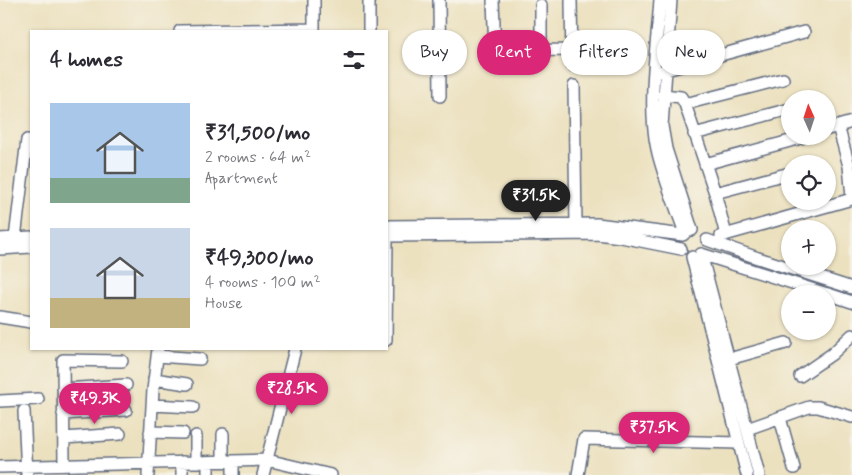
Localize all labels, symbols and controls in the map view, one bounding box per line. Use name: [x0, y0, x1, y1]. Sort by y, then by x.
chip: Buy: [402, 30, 467, 75]
chip: Rent: [477, 30, 551, 75]
chip: Filters: [561, 30, 647, 75]
chip: New: [657, 30, 725, 75]
text: 4 homes: [50, 46, 123, 74]
icon: filters: [340, 46, 368, 74]
north arrow: [781, 90, 836, 145]
map controls: [781, 90, 836, 340]
text: ₹31,500/mo: [205, 119, 310, 147]
icon: home: [90, 123, 150, 183]
text: 2 rooms · 64 m²: [205, 147, 311, 168]
button: locate: [781, 155, 836, 210]
text: Apartment: [205, 168, 278, 189]
pin: ₹31.5K: [495, 180, 577, 222]
text: ₹31.5K: [512, 185, 560, 206]
button: +: [781, 220, 836, 275]
text: ₹49,300/mo: [205, 244, 313, 272]
icon: home: [90, 248, 150, 308]
text: 4 rooms · 100 m²: [205, 272, 321, 293]
button: −: [781, 285, 836, 340]
text: House: [205, 293, 243, 314]
pin: ₹28.5K: [251, 372, 333, 415]
text: ₹28.5K: [267, 378, 317, 399]
pin: ₹49.3K: [54, 382, 136, 425]
text: ₹49.3K: [70, 388, 120, 409]
pin: ₹37.5K: [613, 412, 695, 454]
text: ₹37.5K: [630, 417, 678, 438]

